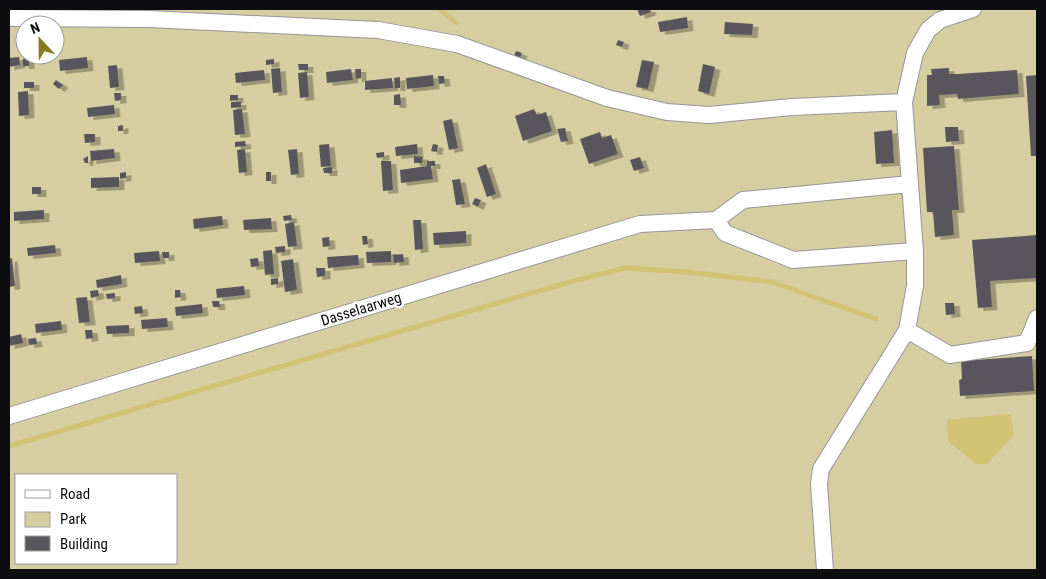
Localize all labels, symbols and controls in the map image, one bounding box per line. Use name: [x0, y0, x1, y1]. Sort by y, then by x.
north arrow: [15, 15, 65, 65]
text: N: [28, 19, 42, 37]
street label: Dasselaarweg: [319, 288, 403, 330]
legend: [15, 474, 178, 564]
text: Road: [60, 485, 90, 503]
text: Park: [60, 510, 87, 528]
text: Building: [60, 535, 108, 553]

